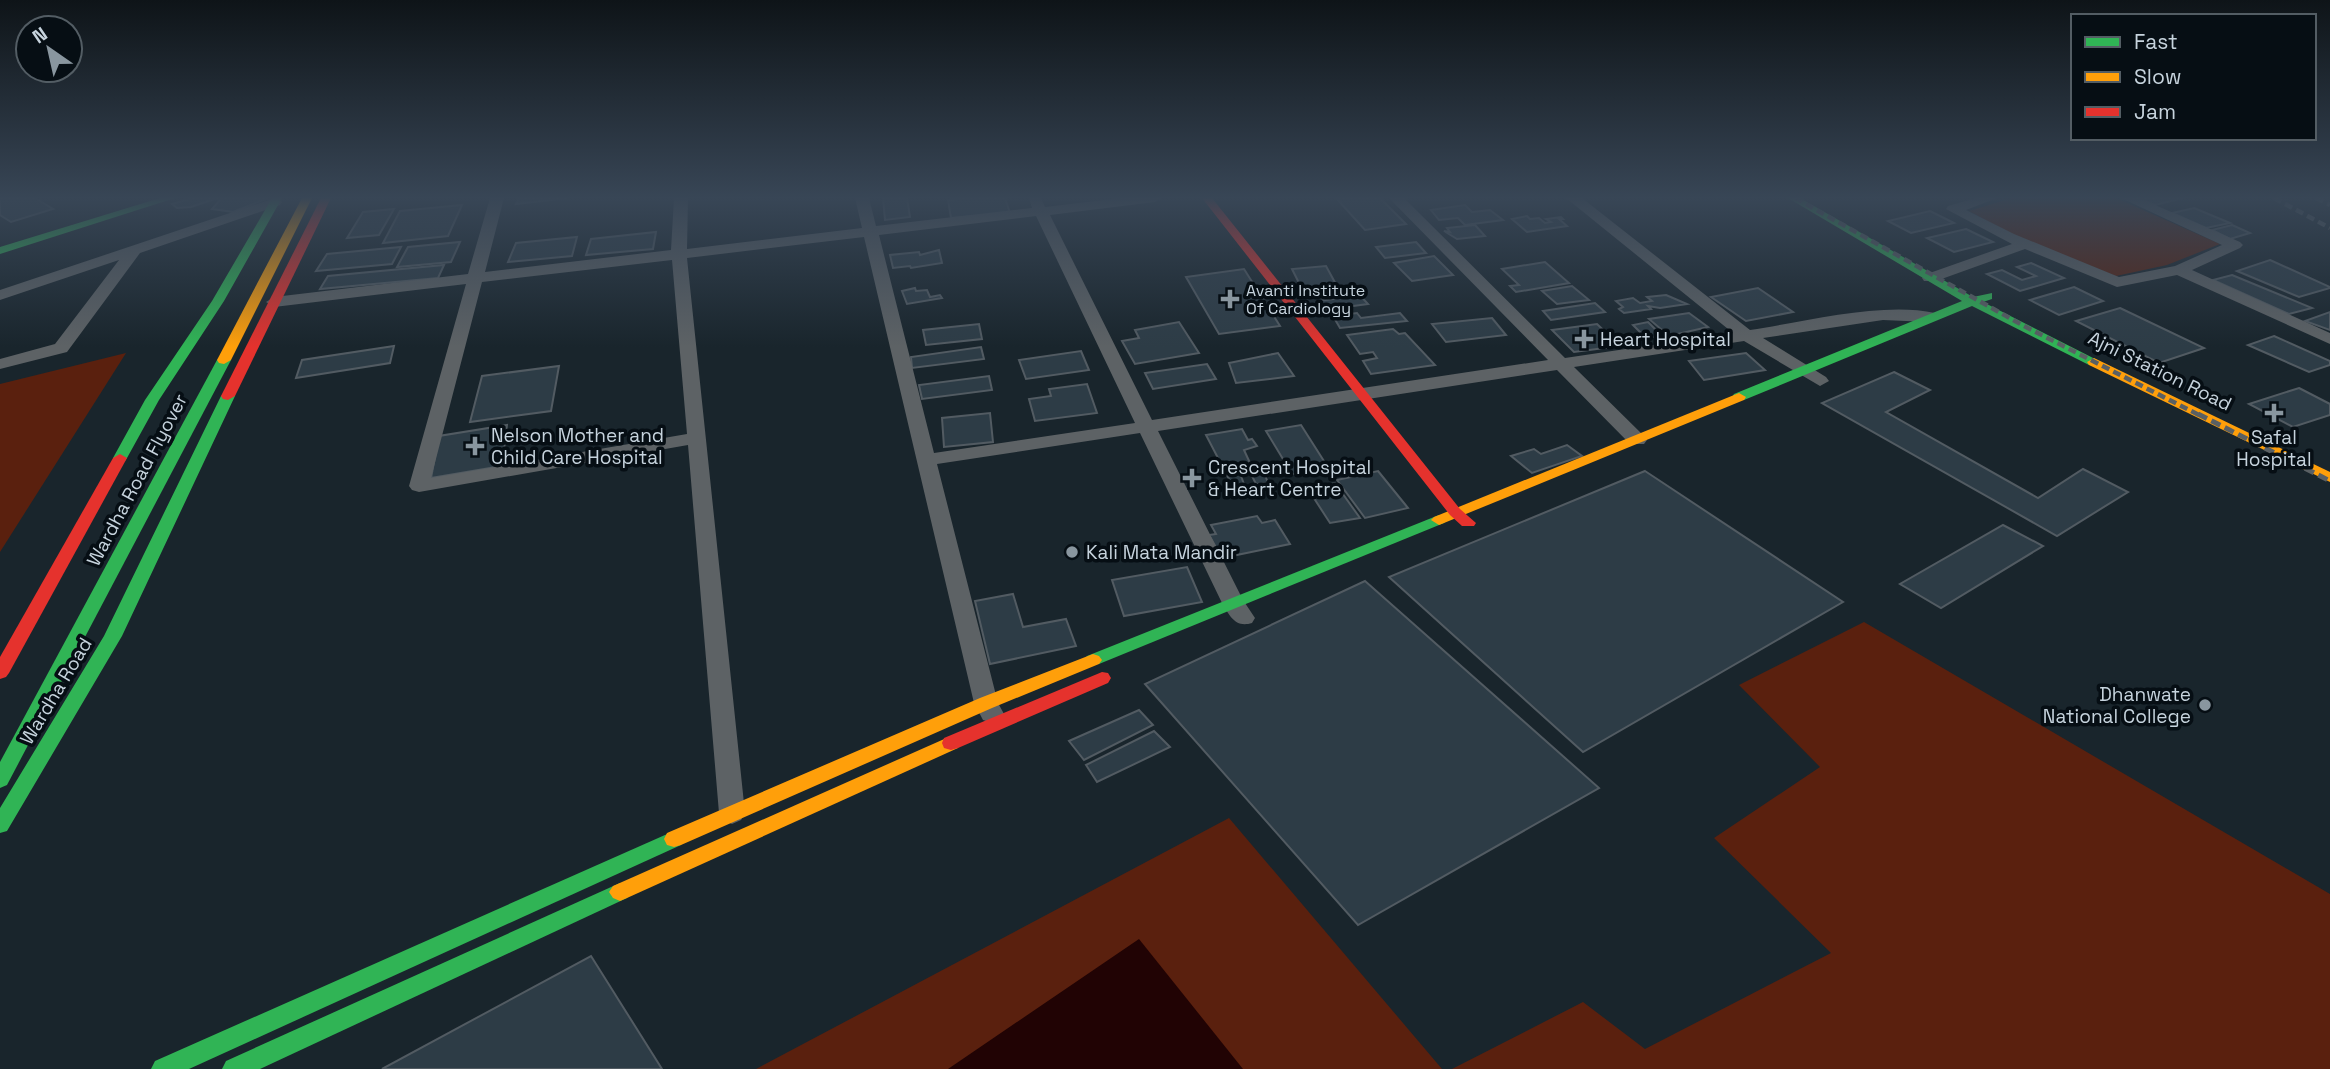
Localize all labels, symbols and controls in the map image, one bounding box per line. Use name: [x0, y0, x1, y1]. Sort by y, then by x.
north arrow: [14, 14, 84, 84]
legend: [2071, 14, 2316, 140]
text: N: [28, 21, 52, 49]
text: Fast: [2134, 28, 2178, 55]
text: Slow: [2134, 63, 2182, 90]
text: Jam: [2134, 98, 2176, 125]
place label: Avanti Institute Of Cardiology: [1246, 280, 1365, 319]
marker: Avanti Institute Of Cardiology: [1220, 289, 1240, 309]
street label: Ajni Station Road: [2084, 325, 2236, 417]
place label: Heart Hospital: [1600, 327, 1731, 352]
marker: Heart Hospital: [1574, 329, 1594, 349]
street label: Wardha Road Flyover: [81, 390, 193, 570]
marker: Safal Hospital: [2264, 403, 2284, 423]
place label: Nelson Mother and Child Care Hospital: [491, 423, 664, 470]
place label: Safal Hospital: [2236, 425, 2312, 472]
marker: Nelson Mother and Child Care Hospital: [465, 436, 485, 456]
place label: Crescent Hospital & Heart Centre: [1208, 455, 1371, 502]
marker: Crescent Hospital & Heart Centre: [1182, 468, 1202, 488]
place label: Kali Mata Mandir: [1086, 540, 1237, 565]
marker: Kali Mata Mandir: [1064, 544, 1080, 560]
street label: Wardha Road: [14, 633, 98, 749]
place label: Dhanwate National College: [2043, 682, 2191, 729]
marker: Dhanwate National College: [2197, 697, 2213, 713]

